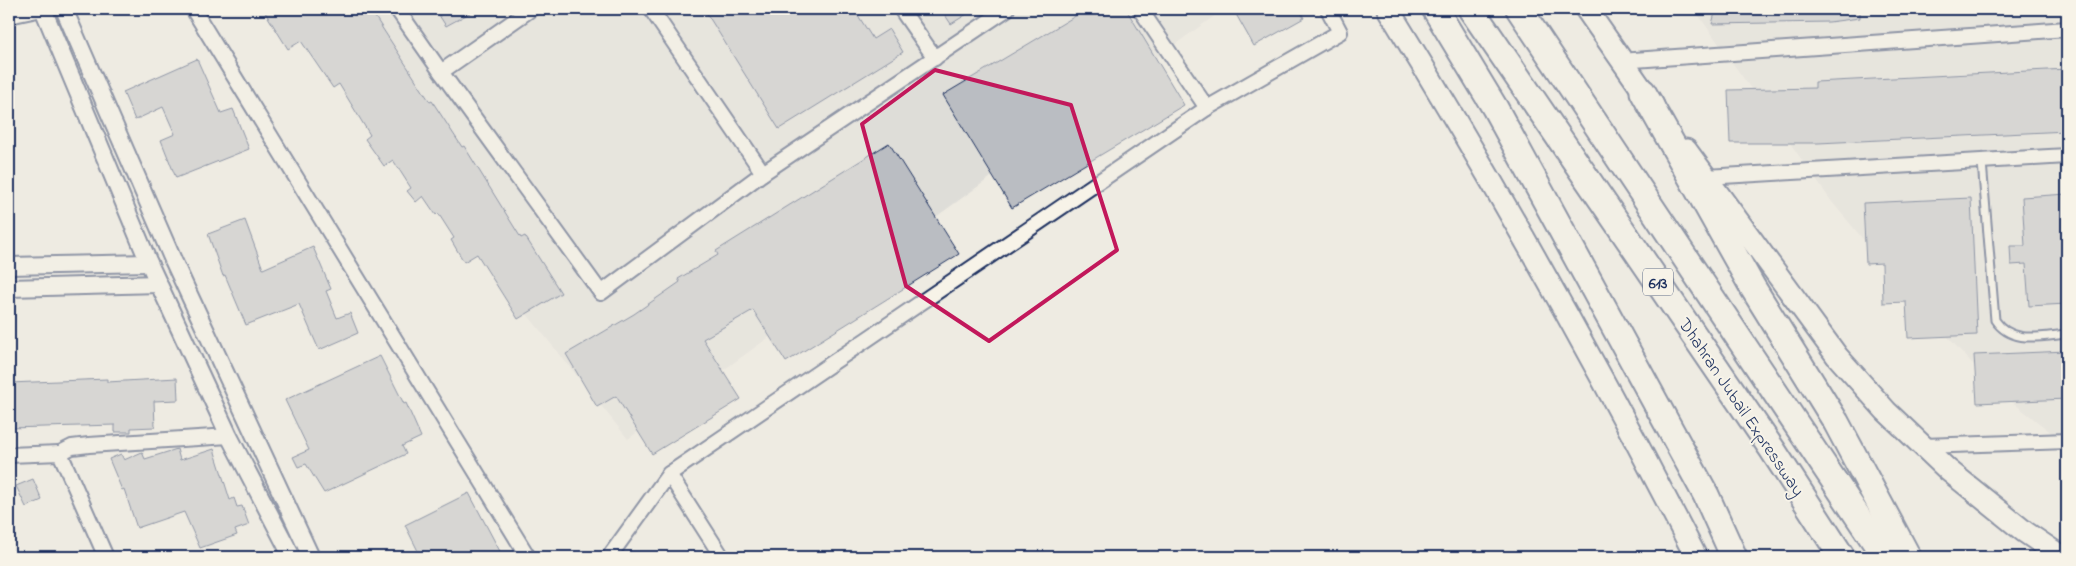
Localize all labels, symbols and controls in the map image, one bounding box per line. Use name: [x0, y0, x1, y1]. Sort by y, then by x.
road number: 613: [1643, 268, 1673, 296]
street label: Dhahran Jubail Expressway: [1670, 313, 1810, 502]

